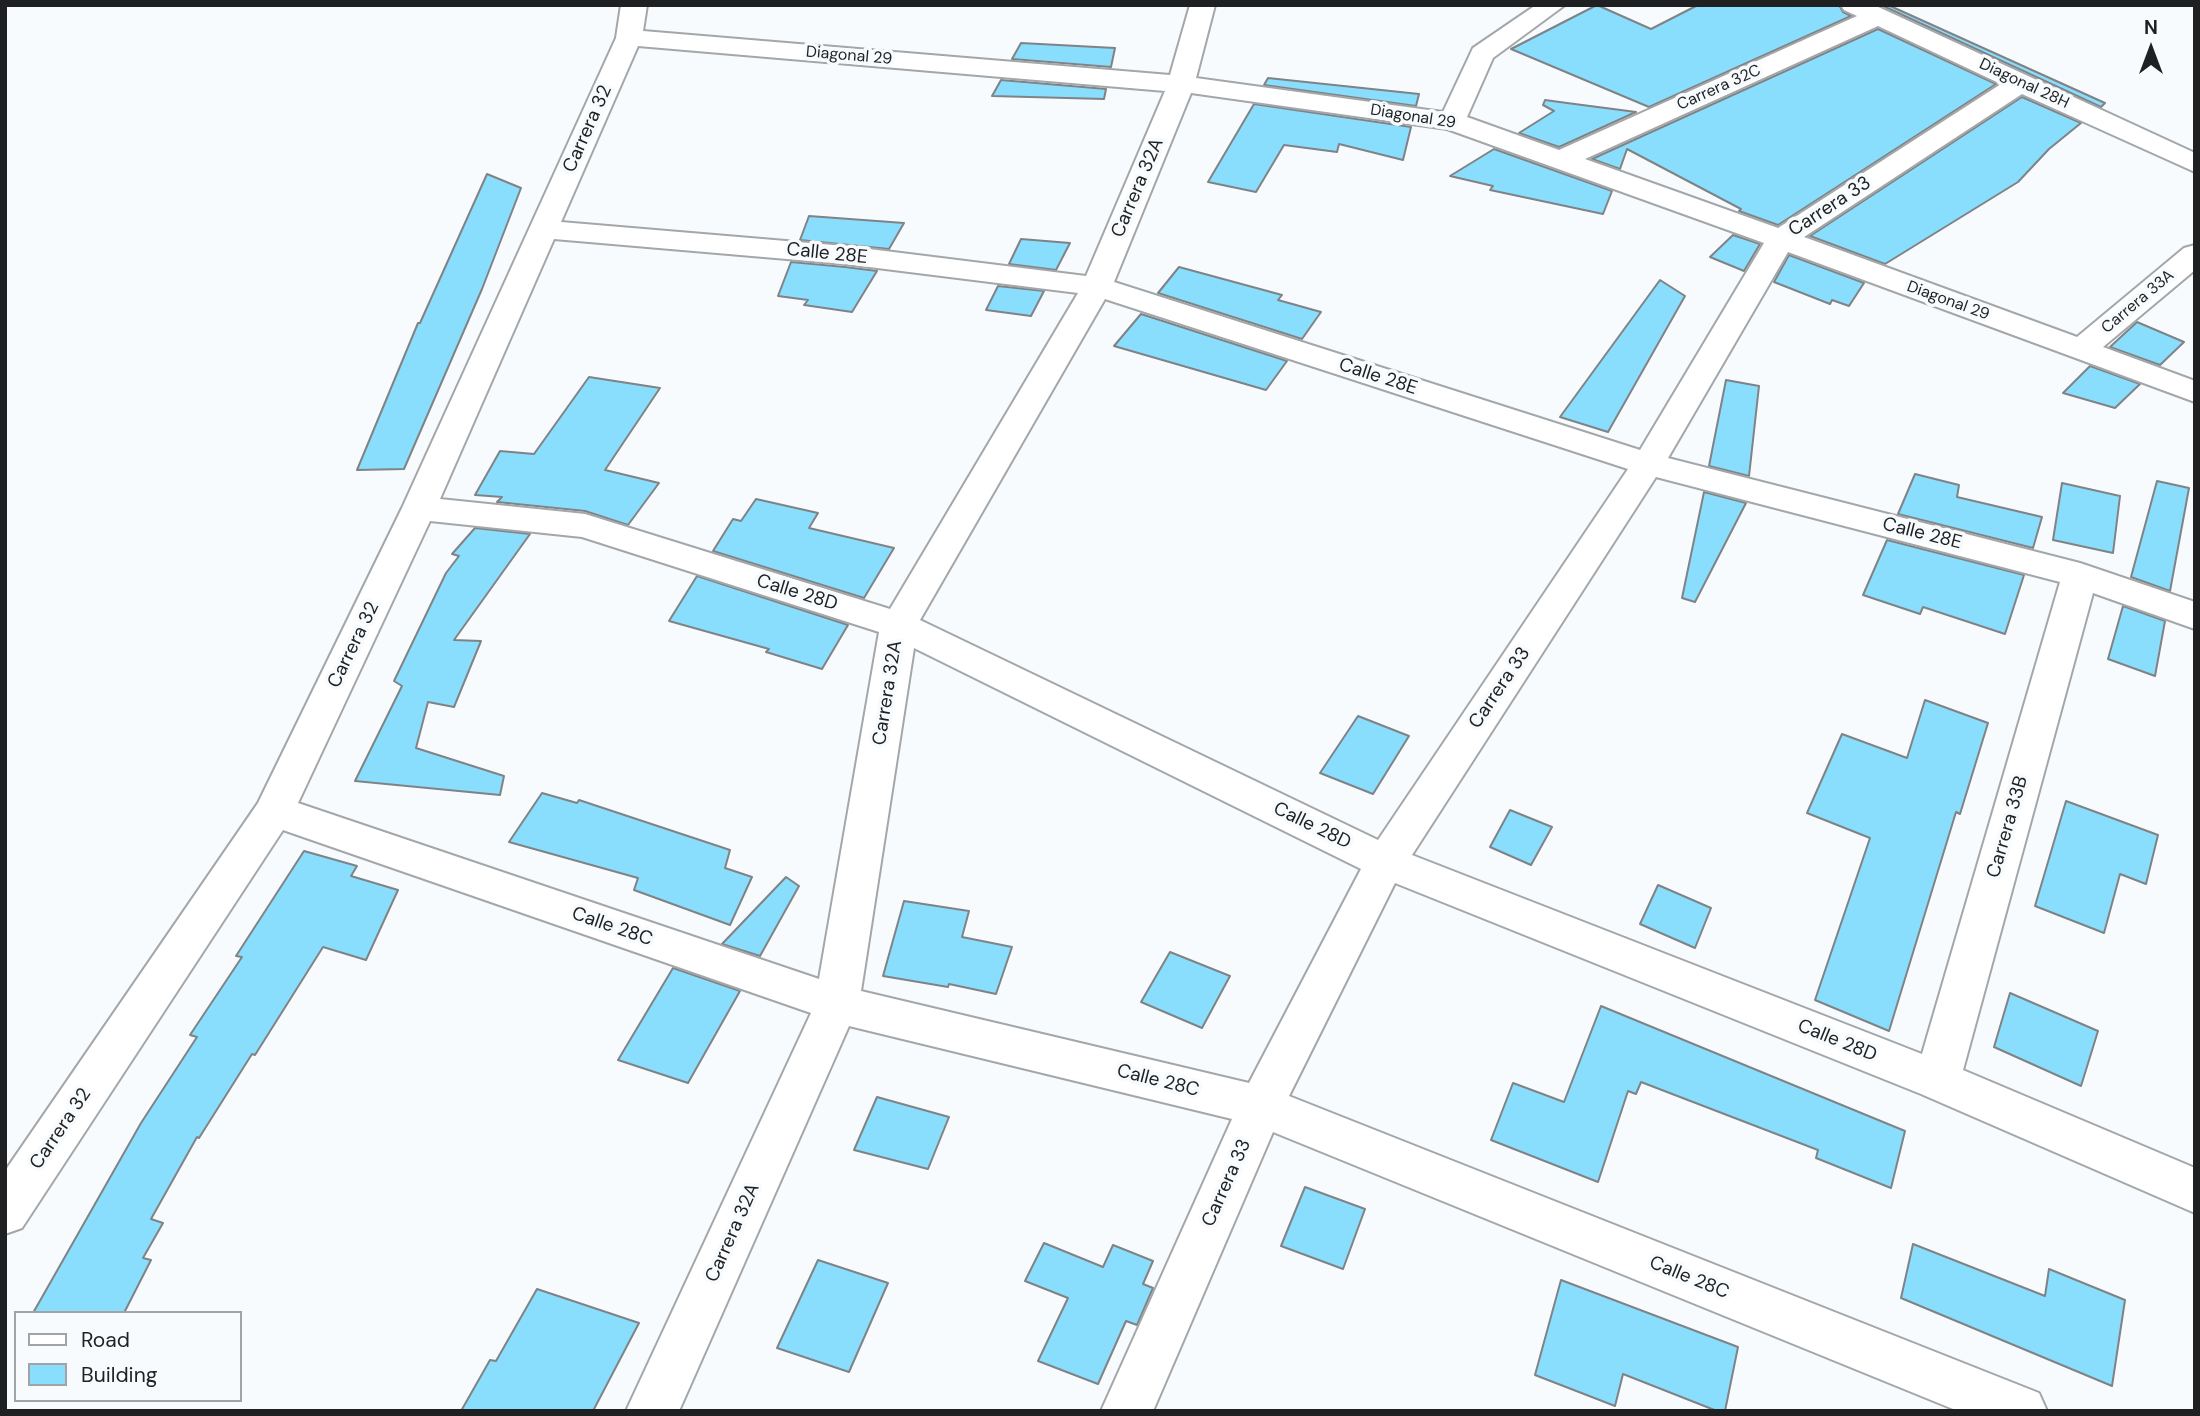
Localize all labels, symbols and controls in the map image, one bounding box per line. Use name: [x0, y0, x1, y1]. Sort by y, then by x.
north arrow: [2116, 14, 2186, 84]
text: N: [2144, 15, 2158, 40]
street label: Diagonal 29: [805, 43, 893, 69]
street label: Diagonal 28H: [1976, 55, 2072, 113]
street label: Carrera 32C: [1674, 61, 1764, 115]
street label: Carrera 32: [559, 82, 617, 176]
street label: Diagonal 29: [1369, 101, 1457, 133]
street label: Carrera 32A: [1107, 135, 1169, 241]
street label: Carrera 33: [1785, 172, 1875, 242]
street label: Calle 28E: [785, 238, 869, 270]
street label: Carrera 33A: [2098, 266, 2178, 338]
street label: Diagonal 29: [1904, 277, 1992, 325]
street label: Calle 28E: [1336, 354, 1420, 400]
street label: Calle 28E: [1880, 513, 1964, 555]
street label: Calle 28D: [754, 570, 840, 616]
street label: Carrera 32: [323, 598, 385, 692]
street label: Carrera 32A: [868, 639, 908, 747]
street label: Carrera 33: [1464, 643, 1536, 733]
street label: Carrera 33B: [1983, 773, 2033, 881]
street label: Calle 28D: [1269, 797, 1355, 855]
street label: Calle 28C: [569, 903, 655, 951]
street label: Calle 28D: [1794, 1015, 1880, 1067]
street label: Calle 28C: [1114, 1060, 1202, 1102]
street label: Carrera 32: [26, 1084, 96, 1174]
street label: Carrera 33: [1198, 1136, 1256, 1230]
street label: Carrera 32A: [701, 1180, 765, 1286]
street label: Calle 28C: [1646, 1252, 1732, 1304]
legend: [14, 1311, 242, 1402]
text: Road: [81, 1326, 130, 1354]
text: Building: [81, 1361, 157, 1389]

